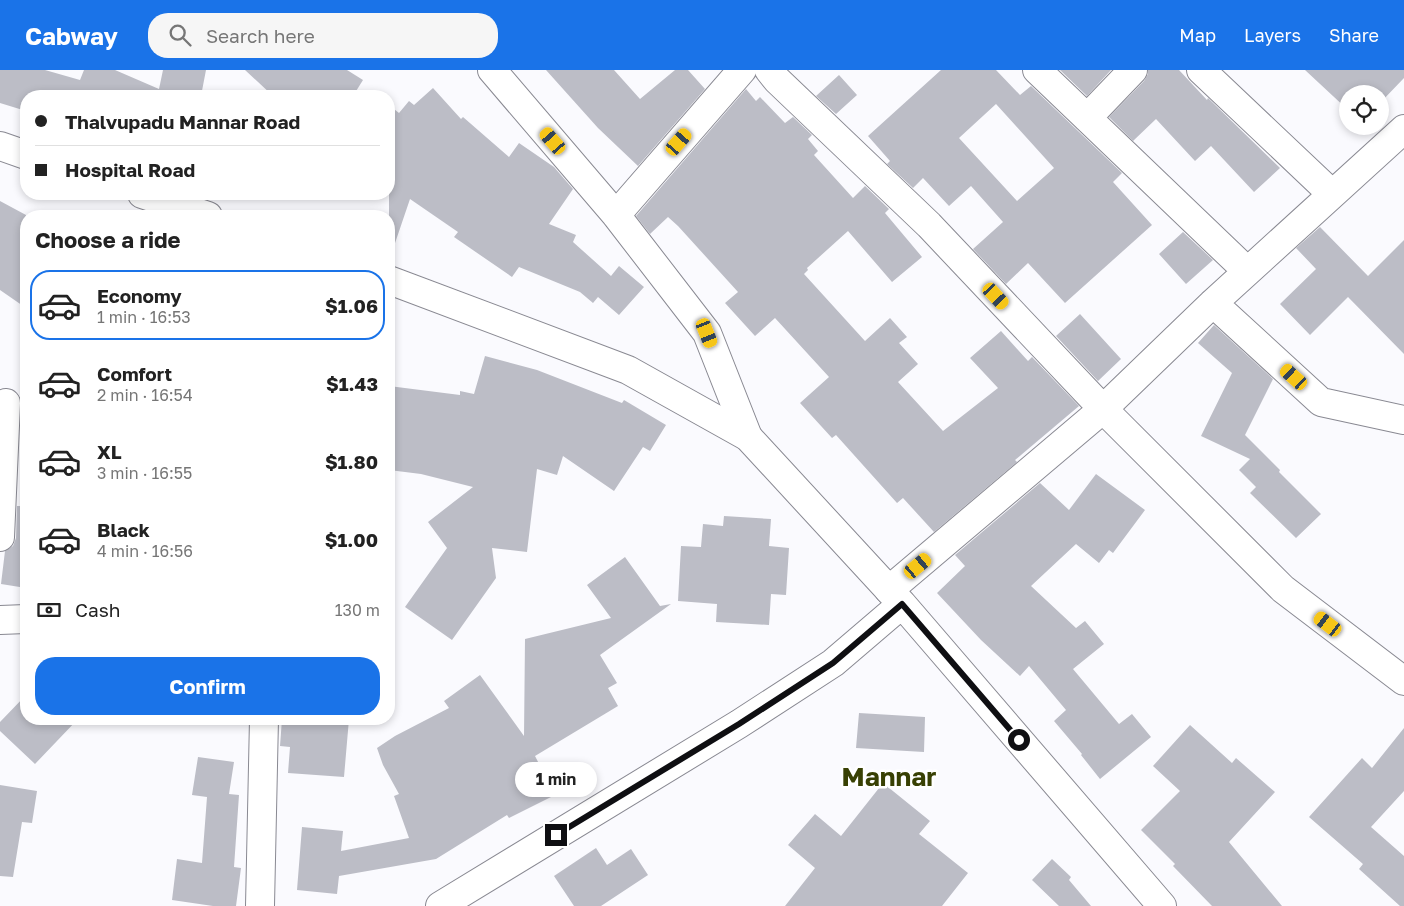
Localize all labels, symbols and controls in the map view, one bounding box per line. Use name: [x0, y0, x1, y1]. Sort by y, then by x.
search box: [148, 13, 498, 58]
text: Cabway: [25, 21, 118, 50]
icon: search: [166, 21, 194, 49]
text: Search here: [206, 24, 315, 47]
text: Map: [1179, 24, 1216, 46]
text: Layers: [1244, 24, 1301, 46]
text: Share: [1329, 24, 1379, 46]
map controls: [1339, 85, 1389, 135]
button: locate: [1339, 85, 1389, 135]
text: Thalvupadu Mannar Road: [65, 110, 300, 133]
car: [537, 125, 568, 157]
car: [663, 126, 694, 158]
text: Hospital Road: [65, 158, 195, 181]
text: Choose a ride: [35, 226, 181, 253]
car: [980, 280, 1011, 312]
icon: car: [37, 283, 82, 328]
text: Economy: [97, 284, 182, 307]
text: $1.06: [325, 294, 378, 317]
text: 1 min · 16:53: [97, 307, 191, 327]
car: [694, 316, 719, 350]
icon: car: [37, 361, 82, 406]
car: [1277, 361, 1310, 393]
text: Comfort: [97, 362, 172, 385]
text: $1.43: [326, 372, 378, 395]
text: 2 min · 16:54: [97, 385, 193, 405]
icon: car: [37, 439, 82, 484]
text: XL: [97, 440, 122, 463]
text: $1.80: [325, 450, 378, 473]
text: 3 min · 16:55: [97, 463, 192, 483]
icon: car: [37, 517, 82, 562]
text: Black: [97, 518, 150, 541]
text: $1.00: [325, 528, 378, 551]
text: 4 min · 16:56: [97, 541, 193, 561]
car: [901, 551, 934, 581]
icon: cash: [35, 596, 63, 624]
text: Cash: [75, 598, 120, 621]
text: 130 m: [335, 600, 380, 620]
car: [1311, 609, 1344, 639]
button: Confirm: [35, 657, 380, 715]
route start: [1008, 729, 1030, 751]
district label: Mannar: [842, 761, 936, 792]
callout: 1 min: [515, 762, 597, 798]
text: 1 min: [536, 769, 576, 789]
route end: [545, 824, 567, 846]

